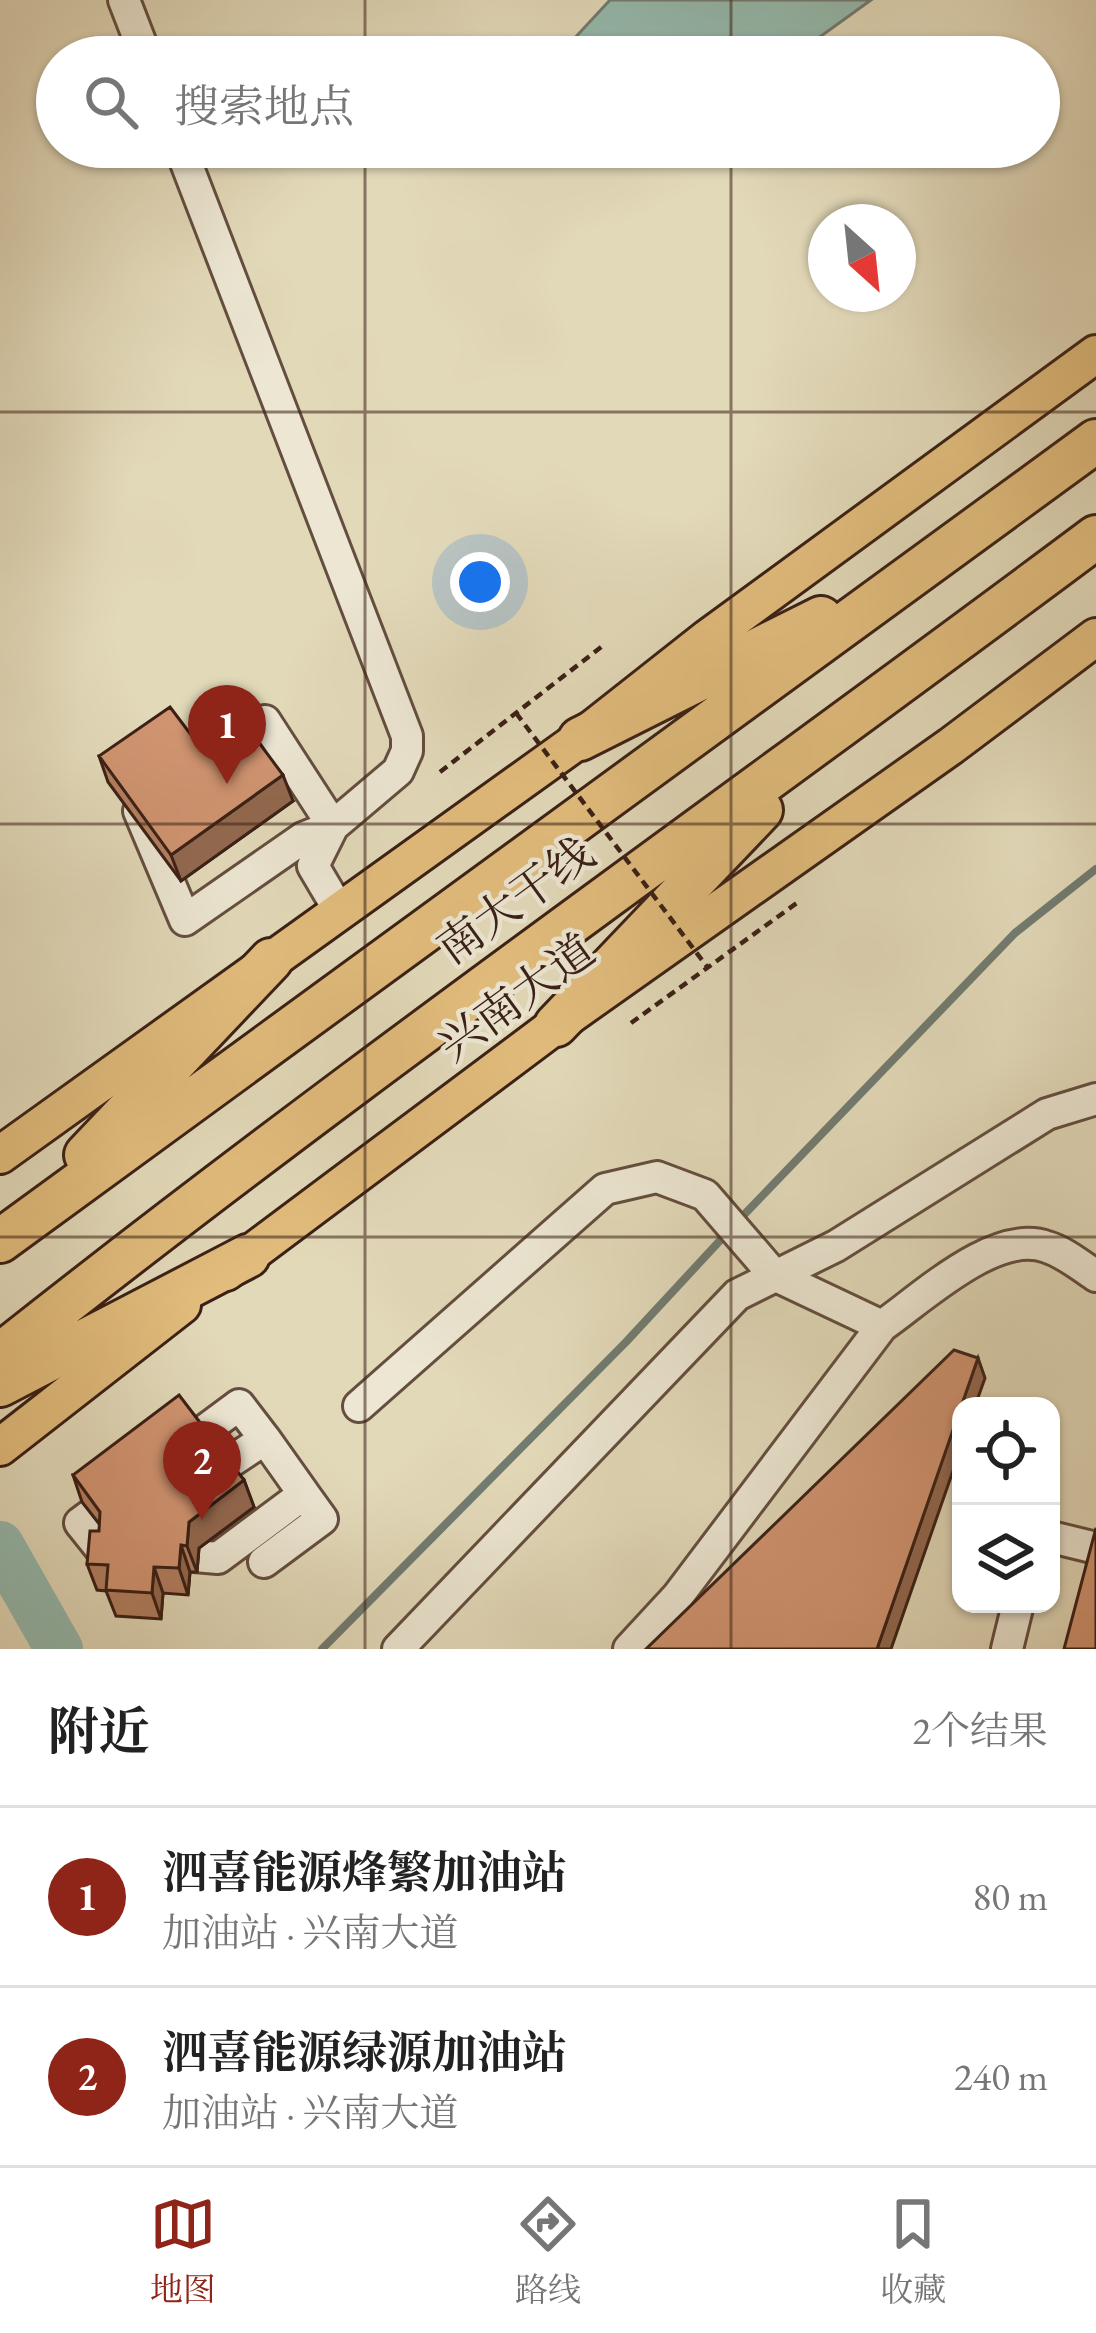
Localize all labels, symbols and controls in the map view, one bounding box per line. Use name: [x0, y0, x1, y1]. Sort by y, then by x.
search box: [36, 36, 1060, 168]
icon: search: [78, 69, 144, 135]
text: 搜索地点: [174, 77, 354, 135]
north arrow: [808, 204, 916, 312]
your location: [450, 552, 510, 612]
pin: 1: [188, 685, 266, 784]
street label: 南大干线: [425, 824, 605, 976]
street label: 兴南大道: [426, 921, 606, 1073]
map controls: [952, 1397, 1060, 1613]
button: locate: [952, 1397, 1060, 1505]
pin: 2: [163, 1421, 241, 1520]
button: layers: [952, 1505, 1060, 1613]
text: 附近: [48, 1698, 150, 1764]
text: 2个结果: [912, 1705, 1048, 1756]
text: 泗喜能源烽繁加油站: [162, 1843, 567, 1901]
text: 1: [77, 1871, 97, 1922]
text: 80 m: [972, 1871, 1048, 1922]
text: 加油站 · 兴南大道: [162, 1907, 458, 1958]
text: 泗喜能源绿源加油站: [162, 2023, 567, 2081]
text: 2: [77, 2051, 97, 2102]
text: 240 m: [954, 2051, 1048, 2102]
text: 加油站 · 兴南大道: [162, 2087, 458, 2138]
tab: 地图: [150, 2191, 216, 2311]
tab: 路线: [515, 2191, 581, 2311]
tab: 收藏: [880, 2191, 946, 2311]

